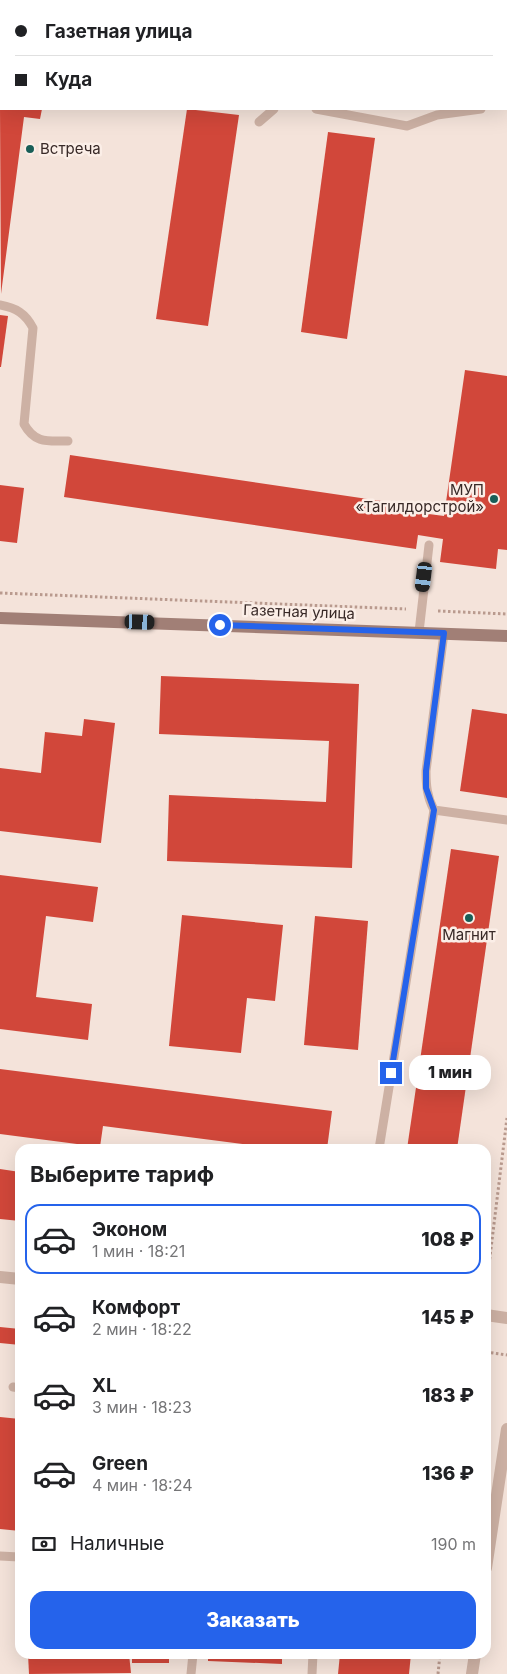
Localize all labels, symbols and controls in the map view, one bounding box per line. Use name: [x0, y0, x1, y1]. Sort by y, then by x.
text: Газетная улица: [45, 20, 192, 43]
text: Куда: [45, 68, 92, 91]
place label: Встреча: [40, 139, 101, 158]
marker: Встреча: [24, 143, 36, 155]
place label: МУП «Тагилдорстрой»: [356, 480, 484, 516]
marker: МУП «Тагилдорстрой»: [488, 493, 500, 505]
car: [414, 561, 433, 593]
street label: Газетная улица: [243, 600, 355, 623]
car: [124, 614, 155, 630]
route start: [209, 614, 231, 636]
marker: Магнит: [463, 912, 475, 924]
place label: Магнит: [442, 925, 496, 944]
callout: 1 мин: [408, 1056, 491, 1090]
route end: [380, 1062, 402, 1084]
text: 1 мин: [428, 1062, 472, 1082]
text: Выберите тариф: [30, 1161, 214, 1187]
icon: car: [32, 1217, 77, 1262]
text: Эконом: [92, 1218, 167, 1241]
text: 108 ₽: [421, 1228, 474, 1251]
text: 1 мин · 18:21: [92, 1241, 185, 1261]
icon: car: [32, 1295, 77, 1340]
text: Комфорт: [92, 1296, 180, 1319]
text: 145 ₽: [422, 1306, 474, 1329]
text: 2 мин · 18:22: [92, 1319, 192, 1339]
icon: car: [32, 1373, 77, 1418]
text: XL: [92, 1374, 117, 1397]
text: 183 ₽: [422, 1384, 474, 1407]
text: 3 мин · 18:23: [92, 1397, 192, 1417]
icon: car: [32, 1451, 77, 1496]
text: Green: [92, 1452, 148, 1475]
text: 136 ₽: [422, 1462, 474, 1485]
text: 4 мин · 18:24: [92, 1475, 193, 1495]
icon: cash: [30, 1530, 58, 1558]
text: Наличные: [70, 1532, 164, 1555]
text: 190 m: [431, 1534, 476, 1554]
button: Заказать: [30, 1591, 476, 1649]

